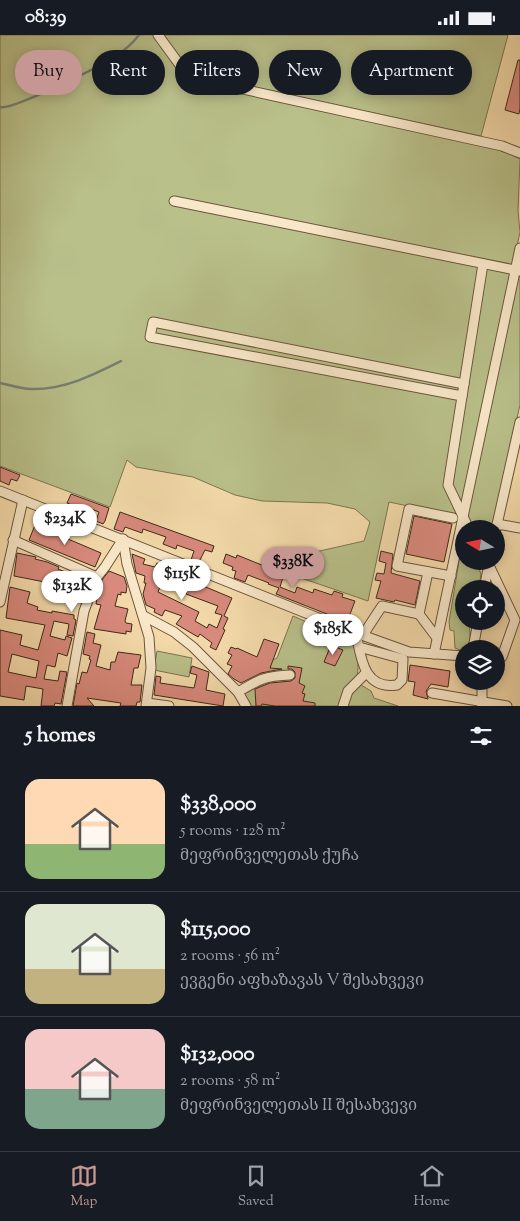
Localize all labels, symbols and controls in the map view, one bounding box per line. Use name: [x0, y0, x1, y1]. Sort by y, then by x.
text: 08:39: [25, 4, 66, 31]
chip: Buy: [15, 50, 82, 95]
chip: Rent: [92, 50, 165, 95]
chip: Filters: [175, 50, 259, 95]
chip: New: [269, 50, 341, 95]
chip: Apartment: [351, 50, 472, 95]
pin: $234K: [30, 503, 100, 546]
text: $234K: [44, 508, 86, 531]
north arrow: [455, 520, 505, 570]
map controls: [455, 520, 505, 690]
pin: $338K: [258, 547, 328, 589]
text: $338K: [272, 551, 314, 574]
pin: $115K: [147, 559, 217, 601]
text: $115K: [164, 563, 200, 586]
pin: $132K: [37, 571, 107, 613]
text: $132K: [52, 575, 92, 598]
button: locate: [455, 580, 505, 630]
pin: $185K: [298, 613, 368, 656]
text: $185K: [313, 618, 353, 641]
button: layers: [455, 640, 505, 690]
text: 5 homes: [25, 721, 95, 751]
icon: filters: [467, 722, 495, 750]
text: $338,000: [180, 790, 256, 820]
icon: home: [65, 799, 125, 859]
text: 5 rooms · 128 m²: [180, 820, 286, 843]
text: მეფრინველეთას ქუჩა: [180, 845, 359, 868]
text: $115,000: [180, 915, 251, 945]
icon: home: [65, 924, 125, 984]
text: 2 rooms · 56 m²: [180, 945, 280, 968]
text: ევგენი აფხაზავას V შესახვევი: [180, 970, 424, 993]
text: $132,000: [180, 1040, 255, 1070]
icon: home: [65, 1049, 125, 1109]
text: 2 rooms · 58 m²: [180, 1070, 280, 1093]
text: მეფრინველეთას II შესახვევი: [180, 1095, 417, 1118]
tab: Map: [70, 1162, 98, 1212]
tab: Saved: [238, 1162, 274, 1212]
tab: Home: [413, 1162, 450, 1212]

